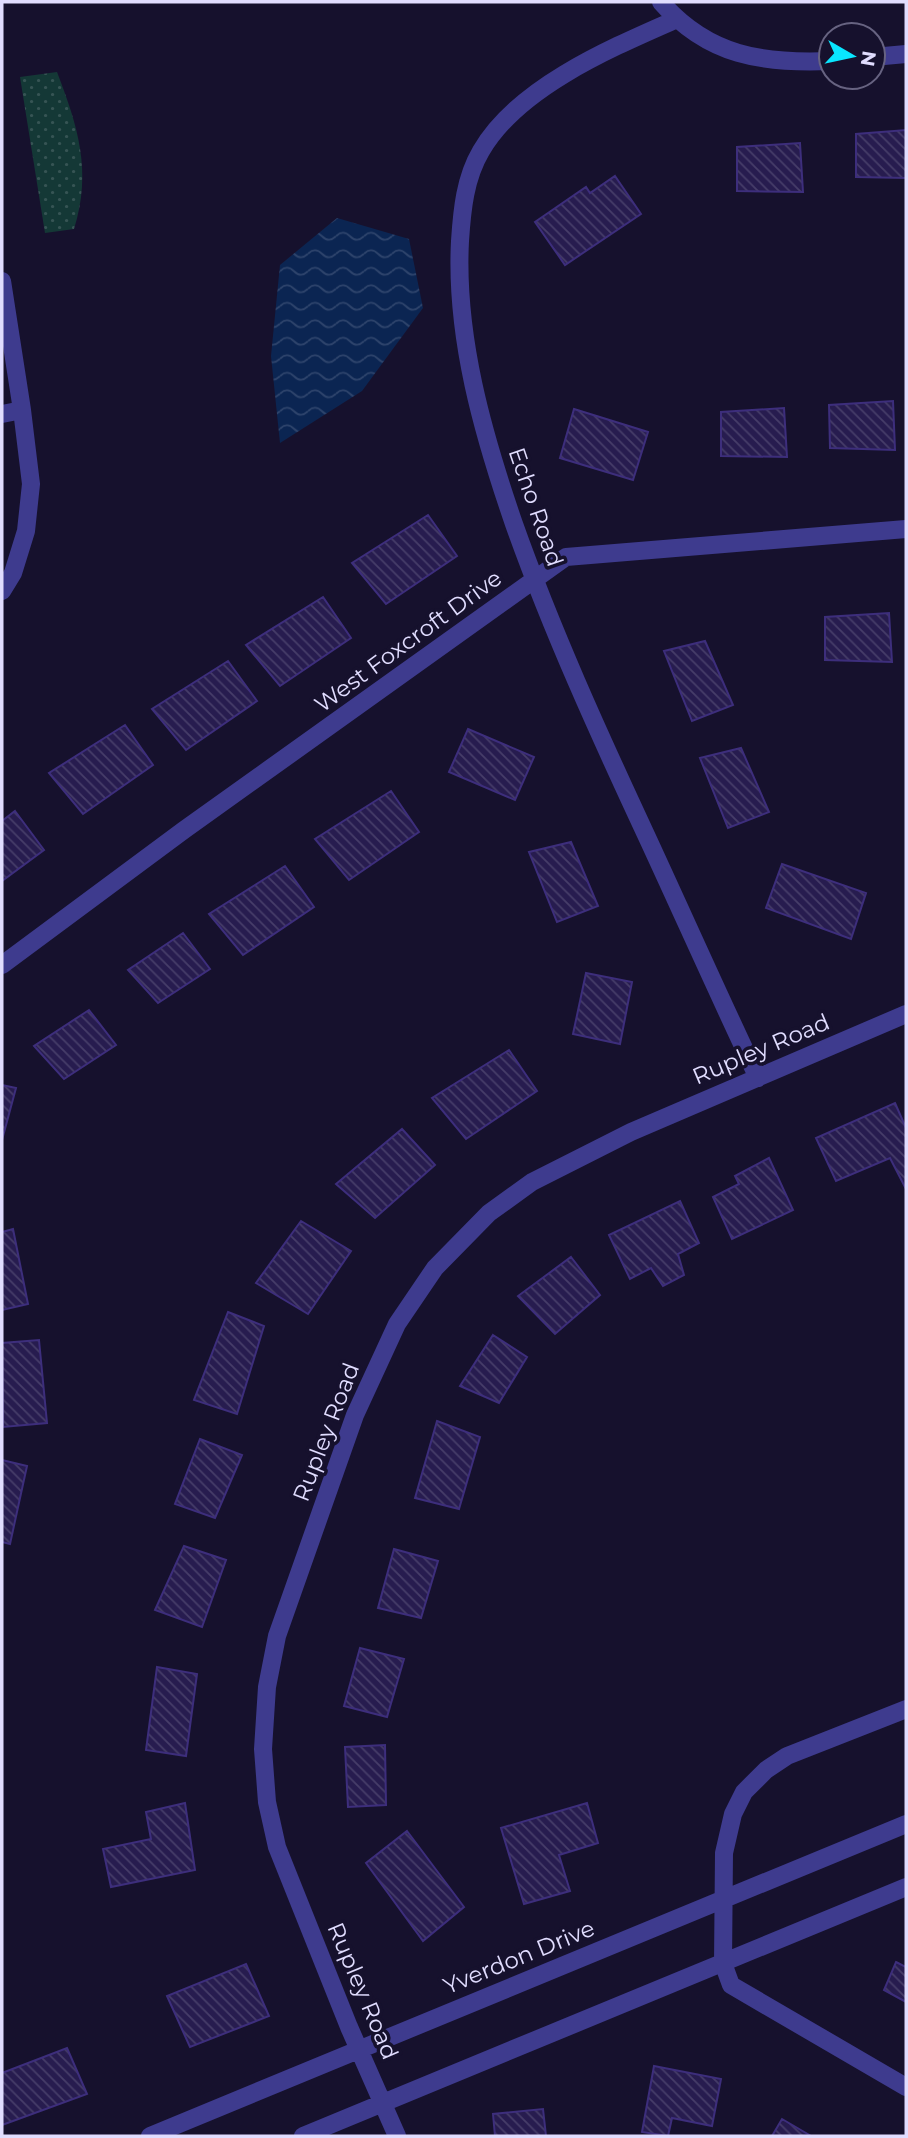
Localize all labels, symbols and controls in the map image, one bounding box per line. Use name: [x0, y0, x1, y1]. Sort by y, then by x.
north arrow: [817, 21, 887, 91]
text: N: [856, 49, 881, 68]
street label: Echo Road: [503, 444, 569, 570]
street label: West Foxcroft Drive: [309, 564, 507, 718]
street label: Rupley Road: [688, 1008, 834, 1090]
street label: Rupley Road: [287, 1359, 365, 1505]
street label: Yverdon Drive: [439, 1914, 599, 2000]
street label: Rupley Road: [322, 1918, 404, 2064]

